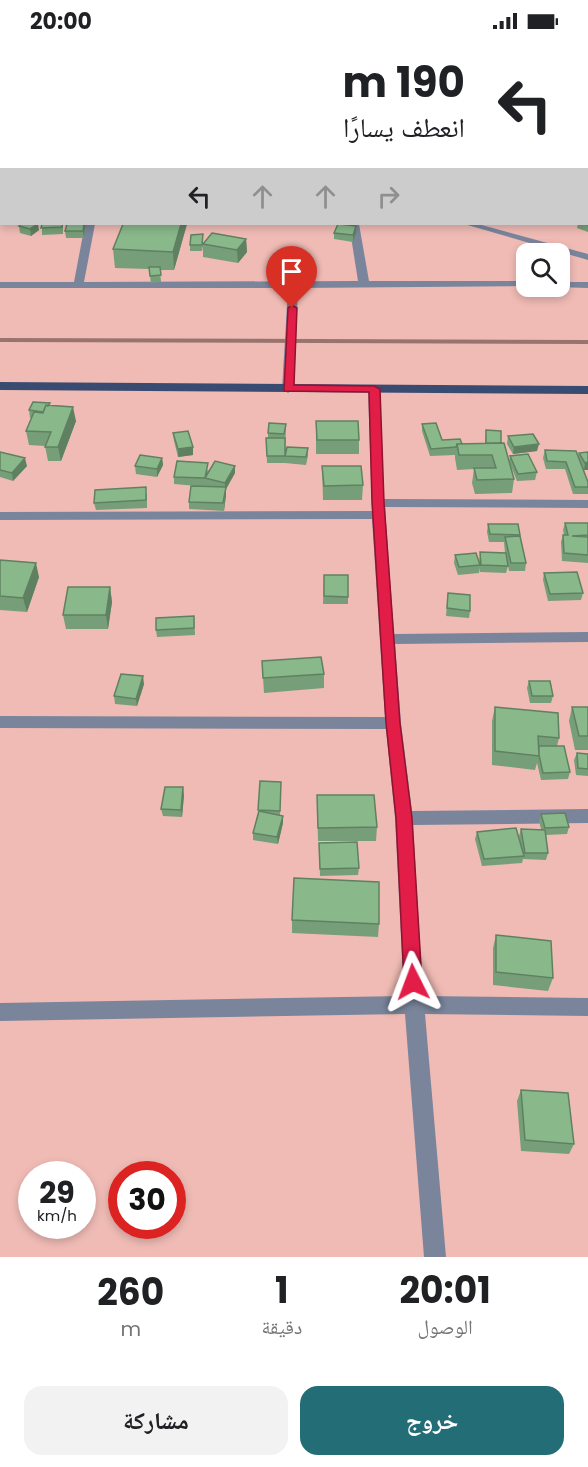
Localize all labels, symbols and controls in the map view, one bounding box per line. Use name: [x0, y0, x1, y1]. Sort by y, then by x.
text: 20:00: [30, 6, 92, 37]
text: 190 m: [343, 53, 465, 112]
icon: left: [486, 66, 564, 144]
text: انعطف يسارًا: [343, 109, 465, 146]
icon: left: [183, 180, 216, 213]
icon: ahead: [246, 180, 279, 213]
icon: ahead: [309, 180, 342, 213]
icon: right: [372, 180, 405, 213]
map controls: [516, 243, 570, 297]
button: search: [516, 243, 570, 297]
pin: [266, 246, 317, 308]
icon: arrive: [275, 255, 308, 288]
position arrow: [381, 950, 445, 1014]
speed limit sign: 30: [108, 1161, 186, 1239]
text: 29: [39, 1171, 75, 1214]
text: km/h: [37, 1205, 77, 1226]
text: 1: [275, 1265, 289, 1316]
text: 20:01: [399, 1265, 491, 1316]
text: 260: [97, 1267, 164, 1318]
text: دقيقة: [262, 1313, 302, 1341]
text: الوصول: [417, 1313, 473, 1341]
text: m: [120, 1315, 141, 1343]
button: مشاركة: [24, 1386, 288, 1455]
button: خروج: [300, 1386, 564, 1455]

